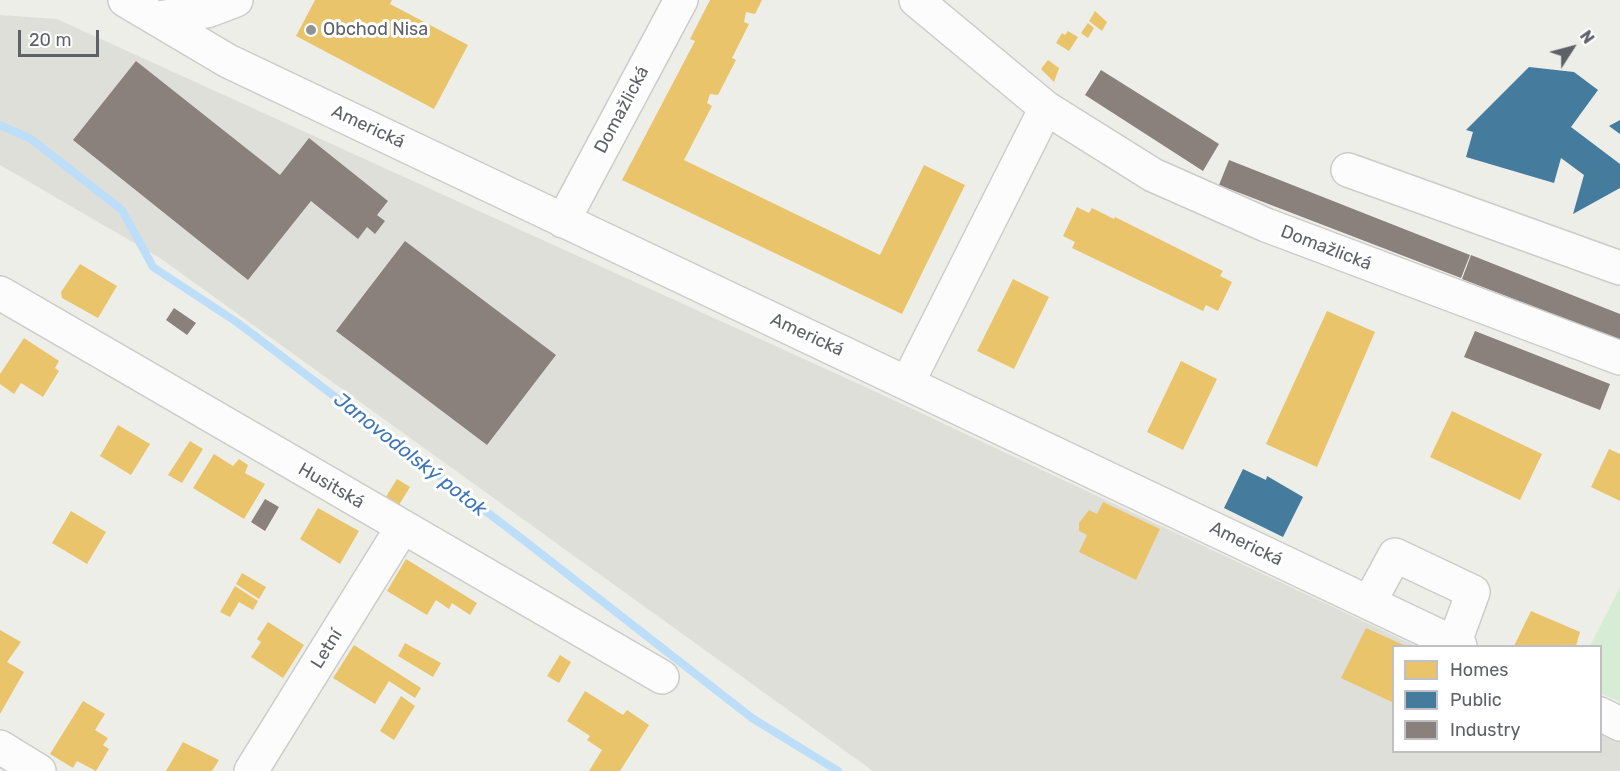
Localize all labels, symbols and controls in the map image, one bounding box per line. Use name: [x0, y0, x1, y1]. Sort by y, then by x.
scale bar: [21, 18, 102, 56]
north arrow: [1542, 18, 1602, 78]
place label: Obchod Nisa: [323, 19, 428, 41]
marker: Obchod Nisa: [304, 23, 318, 37]
text: N: [1576, 27, 1598, 47]
text: 20 m: [29, 29, 71, 51]
street label: Domažlická: [590, 63, 654, 157]
street label: Americká: [328, 101, 408, 153]
street label: Domažlická: [1278, 221, 1374, 275]
street label: Americká: [767, 309, 847, 361]
water label: Janovodolský potok: [329, 388, 491, 522]
street label: Husitská: [294, 459, 368, 513]
street label: Americká: [1206, 517, 1286, 571]
street label: Letní: [307, 625, 347, 673]
legend: [1392, 645, 1602, 753]
text: Homes: [1450, 659, 1508, 681]
text: Public: [1450, 689, 1502, 711]
text: Industry: [1450, 719, 1520, 741]

